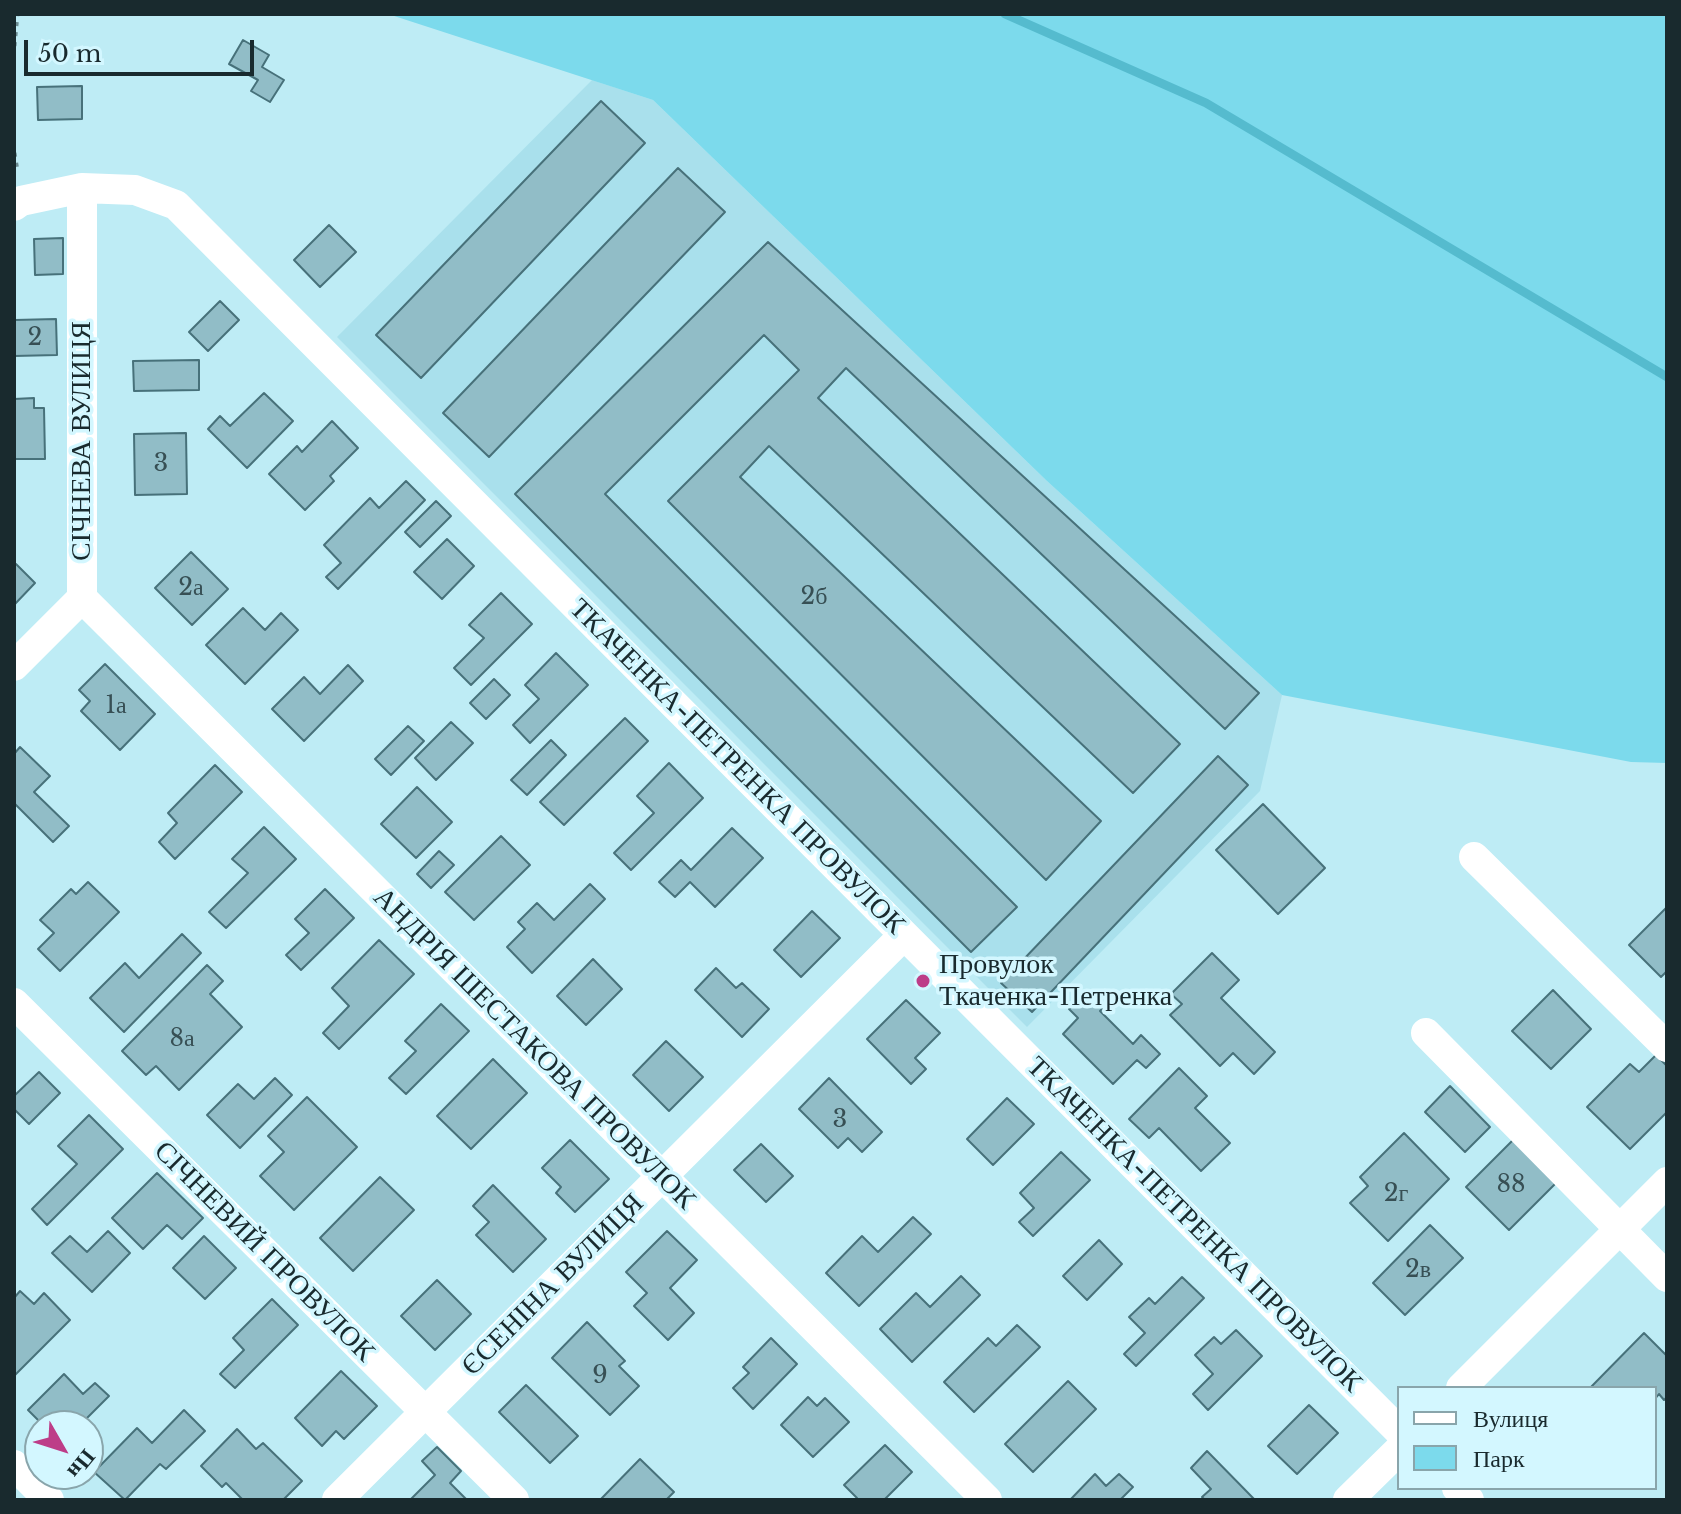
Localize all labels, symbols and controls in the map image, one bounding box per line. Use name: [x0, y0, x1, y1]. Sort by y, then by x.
scale bar: [28, 24, 258, 74]
text: 50 m: [38, 39, 101, 68]
street label: СІЧНЕВА ВУЛИЦЯ: [65, 321, 99, 561]
house number: 2: [28, 324, 42, 352]
house number: 3: [154, 450, 168, 478]
house number: 2а: [178, 574, 204, 602]
house number: 2б: [801, 583, 827, 611]
street label: ТКАЧЕНКА-ПЕТРЕНКА ПРОВУЛОК: [562, 592, 912, 942]
house number: 1а: [105, 692, 127, 720]
street label: АНДРІЯ ШЕСТАКОВА ПРОВУЛОК: [366, 881, 702, 1217]
place label: Провулок Ткаченка-Петренка: [939, 948, 1172, 1014]
marker: Провулок Ткаченка-Петренка: [914, 972, 932, 990]
house number: 8а: [169, 1025, 195, 1053]
street label: ТКАЧЕНКА-ПЕТРЕНКА ПРОВУЛОК: [1019, 1050, 1369, 1400]
house number: 3: [833, 1106, 847, 1134]
street label: СІЧНЕВИЙ ПРОВУЛОК: [147, 1135, 381, 1369]
house number: 88: [1496, 1171, 1526, 1199]
house number: 2г: [1384, 1180, 1408, 1208]
street label: ЄСЕНІНА ВУЛИЦЯ: [455, 1187, 651, 1383]
house number: 2в: [1405, 1256, 1431, 1284]
house number: 9: [592, 1362, 608, 1390]
legend: [1397, 1386, 1657, 1490]
text: Вулиця: [1473, 1404, 1548, 1433]
north arrow: [24, 1410, 104, 1490]
text: Пн: [62, 1444, 101, 1484]
text: Парк: [1473, 1444, 1525, 1473]

